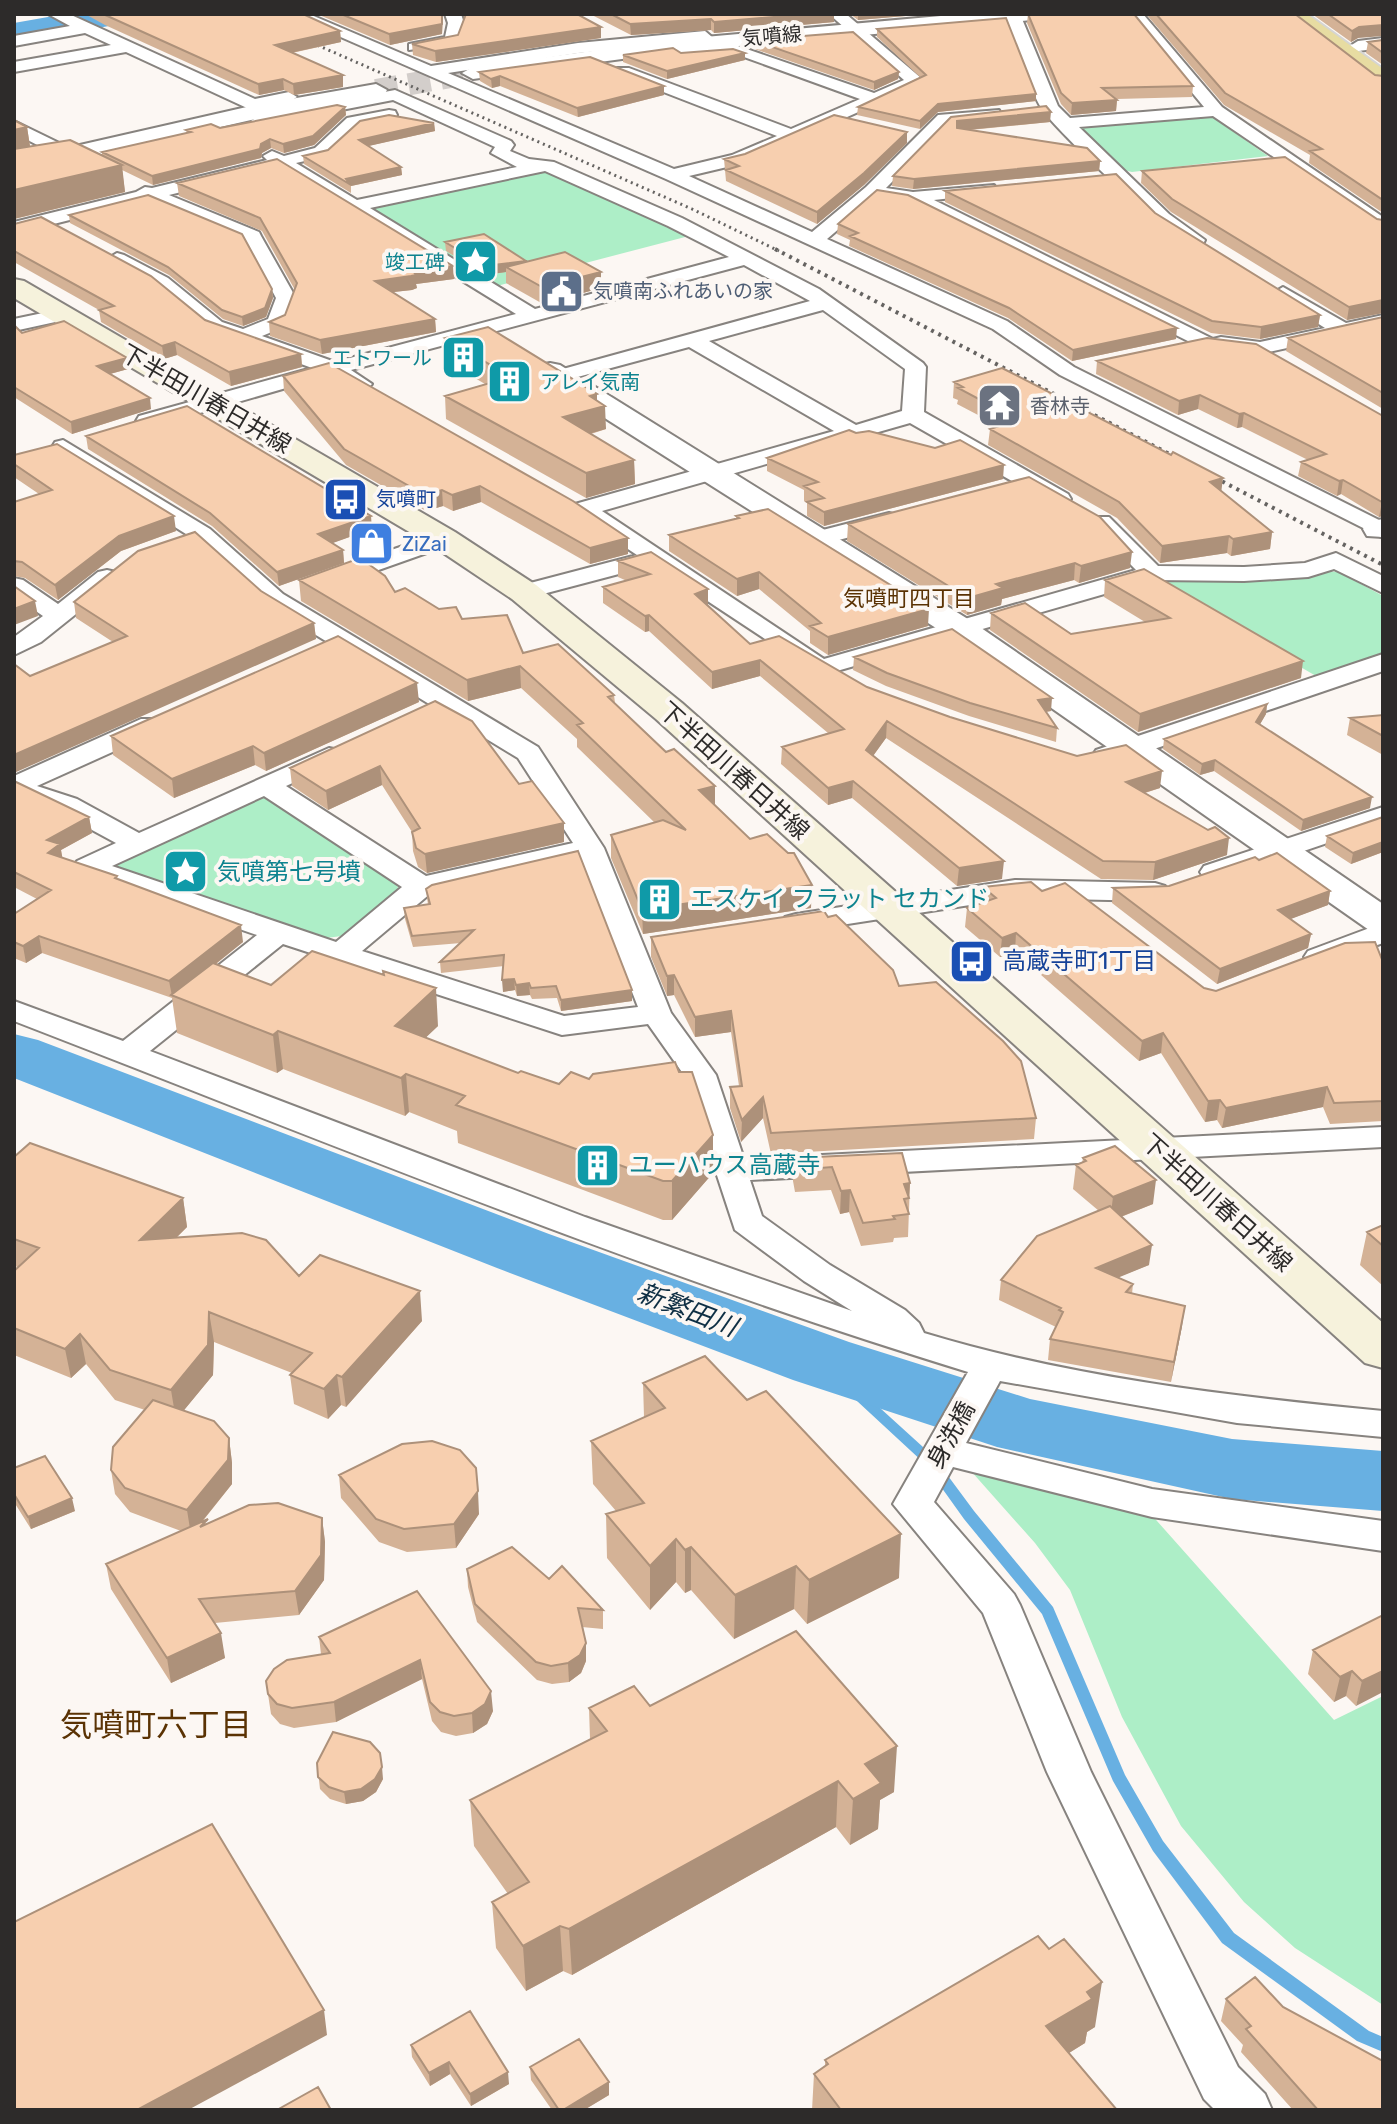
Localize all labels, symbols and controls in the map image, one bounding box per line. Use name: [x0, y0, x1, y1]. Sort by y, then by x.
street label: 気噴線: [741, 21, 803, 51]
place icon: 竣工碑: [452, 238, 500, 286]
place label: 竣工碑: [385, 250, 445, 274]
public building icon: 気噴南ふれあいの家: [538, 267, 586, 315]
place label: 気噴南ふれあいの家: [593, 279, 773, 303]
building icon: エトワール: [439, 334, 487, 382]
street label: 下半田川春日井線: [116, 339, 296, 459]
place label: エトワール: [332, 346, 432, 370]
building icon: アレイ気南: [485, 358, 533, 406]
place label: アレイ気南: [540, 370, 640, 394]
temple icon: 香林寺: [975, 382, 1023, 430]
place label: 香林寺: [1030, 394, 1090, 418]
bus stop icon: 気噴町: [321, 475, 369, 523]
place label: 気噴町: [376, 487, 436, 511]
shop icon: ZiZai: [347, 520, 395, 568]
place label: ZiZai: [402, 532, 447, 556]
district label: 気噴町四丁目: [843, 585, 975, 612]
street label: 下半田川春日井線: [653, 696, 815, 846]
place icon: 気噴第七号墳: [162, 848, 210, 896]
place label: 気噴第七号墳: [217, 858, 361, 886]
building icon: エスケイ フラット セカンド: [635, 875, 683, 923]
place label: エスケイ フラット セカンド: [690, 885, 989, 913]
bus stop icon: 高蔵寺町1丁目: [947, 937, 995, 985]
place label: 高蔵寺町1丁目: [1002, 947, 1156, 975]
street label: 下半田川春日井線: [1136, 1128, 1298, 1278]
building icon: ユーハウス高蔵寺: [574, 1141, 622, 1189]
place label: ユーハウス高蔵寺: [629, 1151, 821, 1179]
water label: 新繁田川: [633, 1277, 744, 1344]
street label: 身洗橋: [921, 1397, 981, 1473]
district label: 気噴町六丁目: [60, 1706, 252, 1744]

